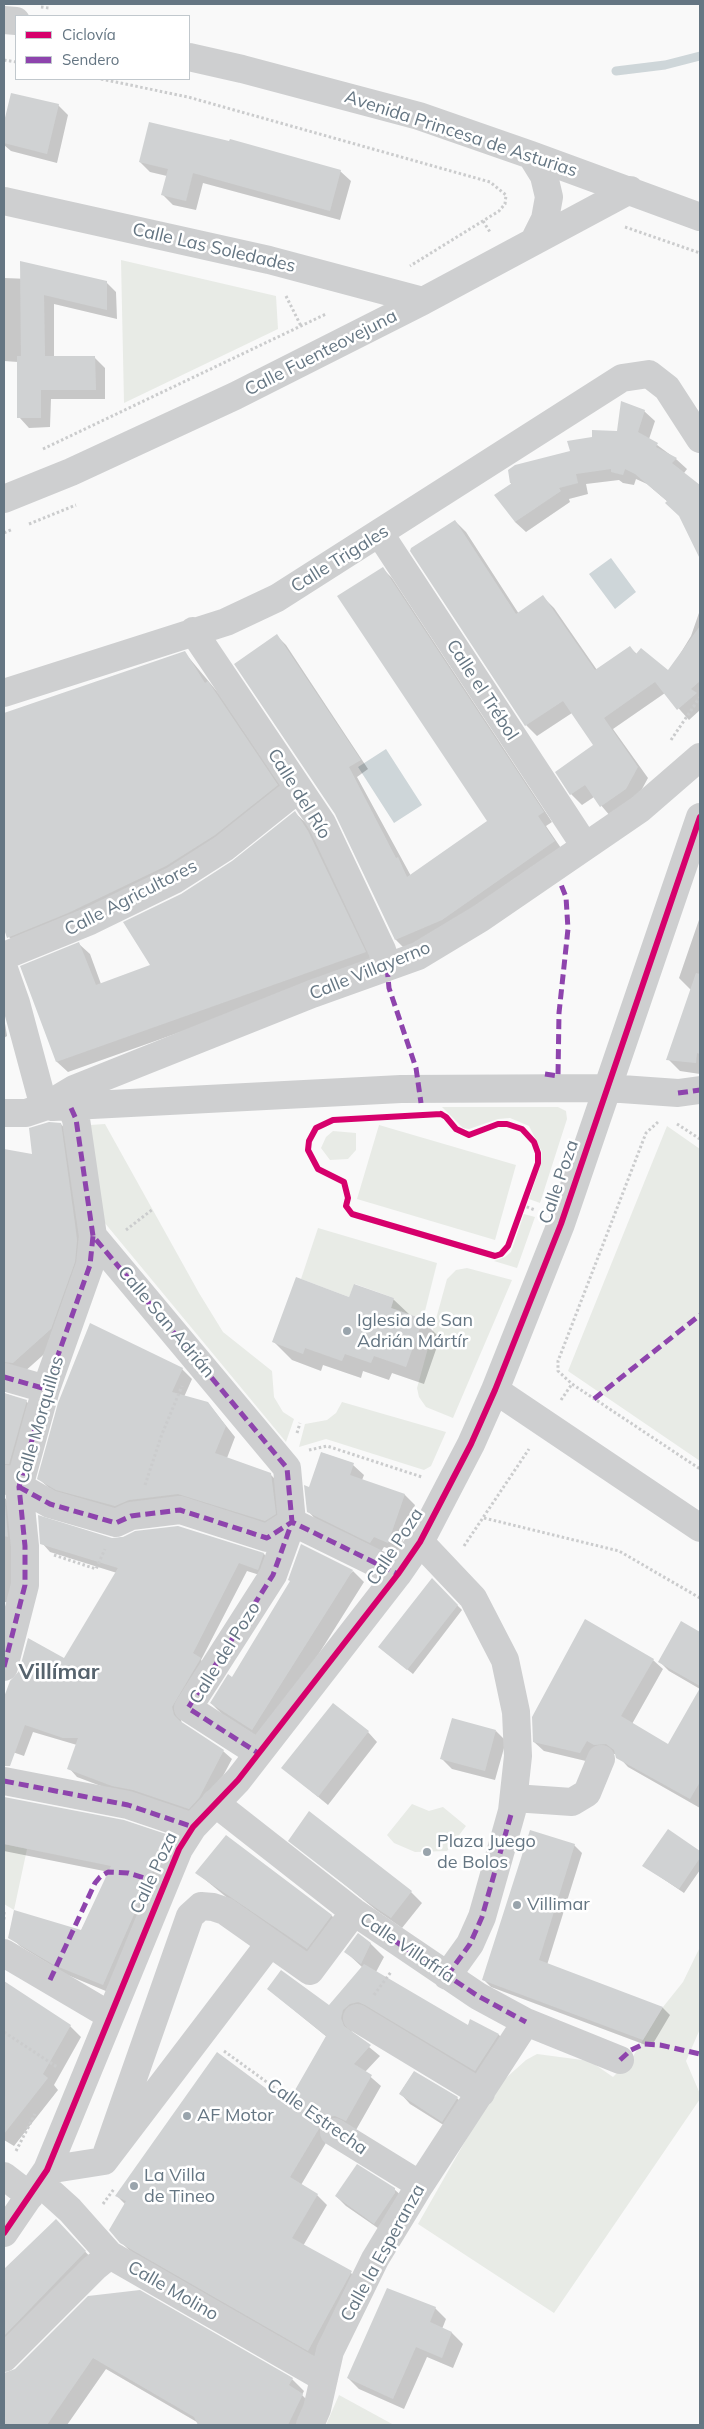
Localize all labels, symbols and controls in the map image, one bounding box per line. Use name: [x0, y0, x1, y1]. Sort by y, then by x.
legend: [15, 15, 190, 80]
text: Ciclovía: [62, 25, 116, 44]
text: Sendero: [62, 50, 119, 69]
street label: Avenida Princesa de Asturias: [342, 86, 580, 182]
street label: Calle Las Soledades: [130, 219, 298, 277]
street label: Calle Fuenteovejuna: [241, 305, 401, 401]
street label: Calle Trigales: [287, 520, 393, 598]
street label: Calle el Trébol: [441, 636, 523, 744]
street label: Calle del Río: [263, 745, 335, 843]
street label: Calle Agricultores: [61, 855, 201, 941]
street label: Calle Villayerno: [306, 937, 434, 1005]
street label: Calle Poza: [535, 1137, 583, 1227]
street label: Calle San Adrián: [113, 1262, 219, 1382]
place label: Iglesia de San Adrián Mártír: [357, 1310, 473, 1352]
marker: Iglesia de San Adrián Mártír: [341, 1325, 353, 1337]
street label: Calle Morquillas: [11, 1354, 69, 1486]
street label: Calle Poza: [362, 1504, 428, 1590]
street label: Calle del Pozo: [185, 1598, 265, 1708]
district label: Villímar: [19, 1659, 99, 1685]
street label: Calle Poza: [126, 1829, 182, 1917]
place label: Plaza Juego de Bolos: [437, 1831, 536, 1874]
marker: Plaza Juego de Bolos: [421, 1846, 433, 1858]
place label: Villimar: [527, 1894, 590, 1916]
marker: Villimar: [511, 1899, 523, 1911]
street label: Calle Villafría: [355, 1908, 459, 1988]
street label: Calle Estrecha: [263, 2074, 371, 2160]
place label: AF Motor: [197, 2105, 274, 2127]
marker: AF Motor: [181, 2110, 193, 2122]
place label: La Villa de Tineo: [144, 2165, 215, 2208]
marker: La Villa de Tineo: [128, 2180, 140, 2192]
street label: Calle la Esperanza: [336, 2181, 430, 2325]
street label: Calle Molino: [124, 2256, 222, 2326]

